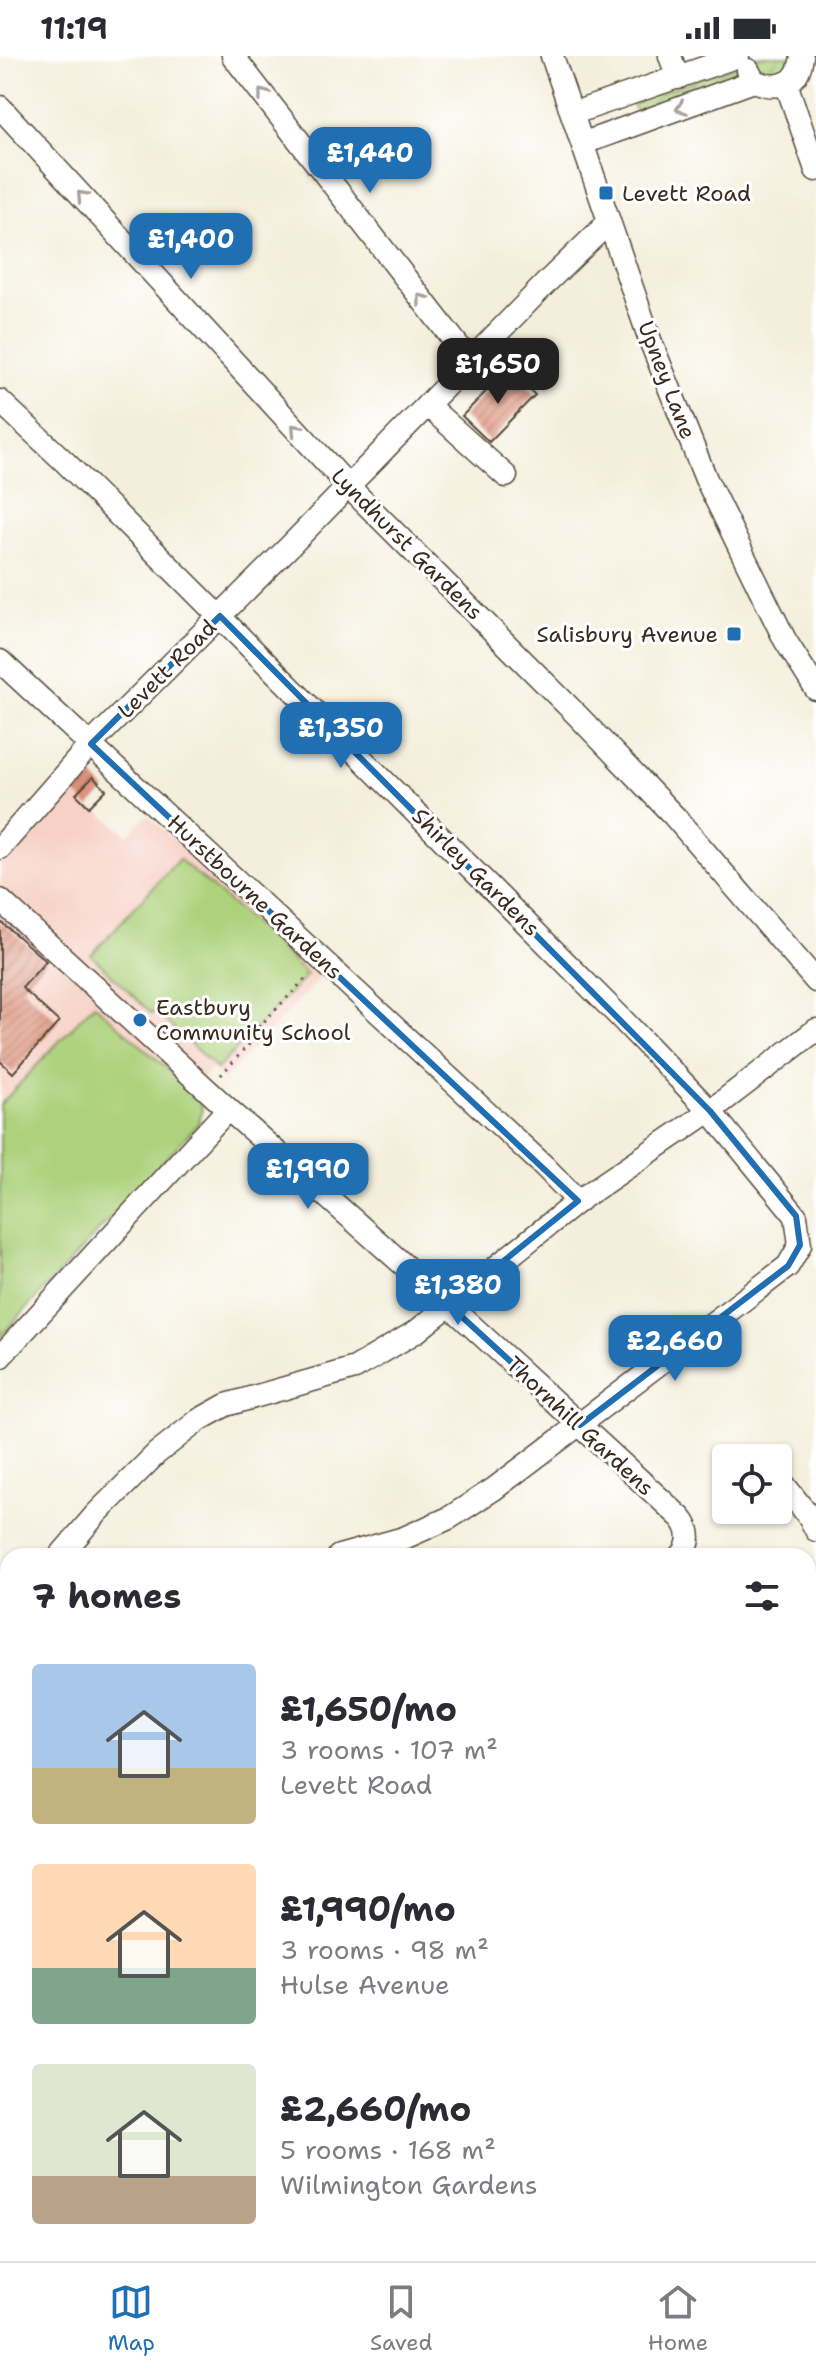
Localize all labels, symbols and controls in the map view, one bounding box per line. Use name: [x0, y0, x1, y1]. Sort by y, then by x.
text: 11:19: [40, 8, 108, 49]
one-way arrow: [258, 88, 272, 103]
one-way arrow: [675, 98, 689, 115]
pin: £1,440: [305, 127, 435, 195]
text: £1,440: [326, 135, 414, 170]
place label: Levett Road: [622, 179, 751, 208]
marker: Levett Road: [597, 184, 615, 202]
one-way arrow: [78, 191, 92, 206]
pin: £1,400: [126, 213, 256, 281]
text: £1,400: [147, 221, 235, 256]
one-way arrow: [417, 294, 432, 309]
street label: Upney Lane: [631, 317, 703, 443]
pin: £1,650: [433, 338, 563, 406]
text: £1,650: [455, 346, 541, 381]
one-way arrow: [290, 424, 305, 438]
street label: Lyndhurst Gardens: [325, 462, 489, 626]
street label: Levett Road: [111, 613, 223, 725]
place label: Salisbury Avenue: [537, 620, 718, 649]
marker: Salisbury Avenue: [725, 625, 743, 643]
pin: £1,350: [276, 702, 406, 770]
text: £1,350: [298, 710, 384, 745]
street label: Shirley Gardens: [406, 802, 546, 942]
street label: Hurstbourne Gardens: [161, 808, 349, 986]
place label: Eastbury Community School: [156, 993, 351, 1047]
marker: Eastbury Community School: [131, 1011, 149, 1029]
pin: £1,990: [243, 1143, 373, 1211]
text: £1,990: [265, 1151, 351, 1186]
pin: £1,380: [393, 1259, 523, 1327]
text: £1,380: [414, 1267, 502, 1302]
pin: £2,660: [610, 1315, 740, 1383]
text: £2,660: [627, 1323, 723, 1358]
street label: Thornhill Gardens: [500, 1350, 660, 1502]
map controls: [712, 1444, 792, 1524]
button: locate: [712, 1444, 792, 1524]
text: 7 homes: [32, 1573, 181, 1619]
icon: filters: [740, 1574, 784, 1618]
text: £1,650/mo: [280, 1686, 457, 1732]
icon: home: [96, 1696, 192, 1792]
text: 3 rooms · 107 m²: [280, 1732, 498, 1767]
text: Levett Road: [280, 1767, 432, 1802]
text: £1,990/mo: [280, 1886, 456, 1932]
icon: home: [96, 1896, 192, 1992]
text: 3 rooms · 98 m²: [280, 1932, 489, 1967]
text: Hulse Avenue: [280, 1967, 450, 2002]
text: £2,660/mo: [280, 2086, 471, 2132]
icon: home: [96, 2096, 192, 2192]
text: 5 rooms · 168 m²: [280, 2132, 496, 2167]
text: Wilmington Gardens: [280, 2167, 538, 2202]
tab: Map: [108, 2280, 155, 2357]
tab: Saved: [370, 2280, 433, 2357]
tab: Home: [648, 2280, 708, 2357]

